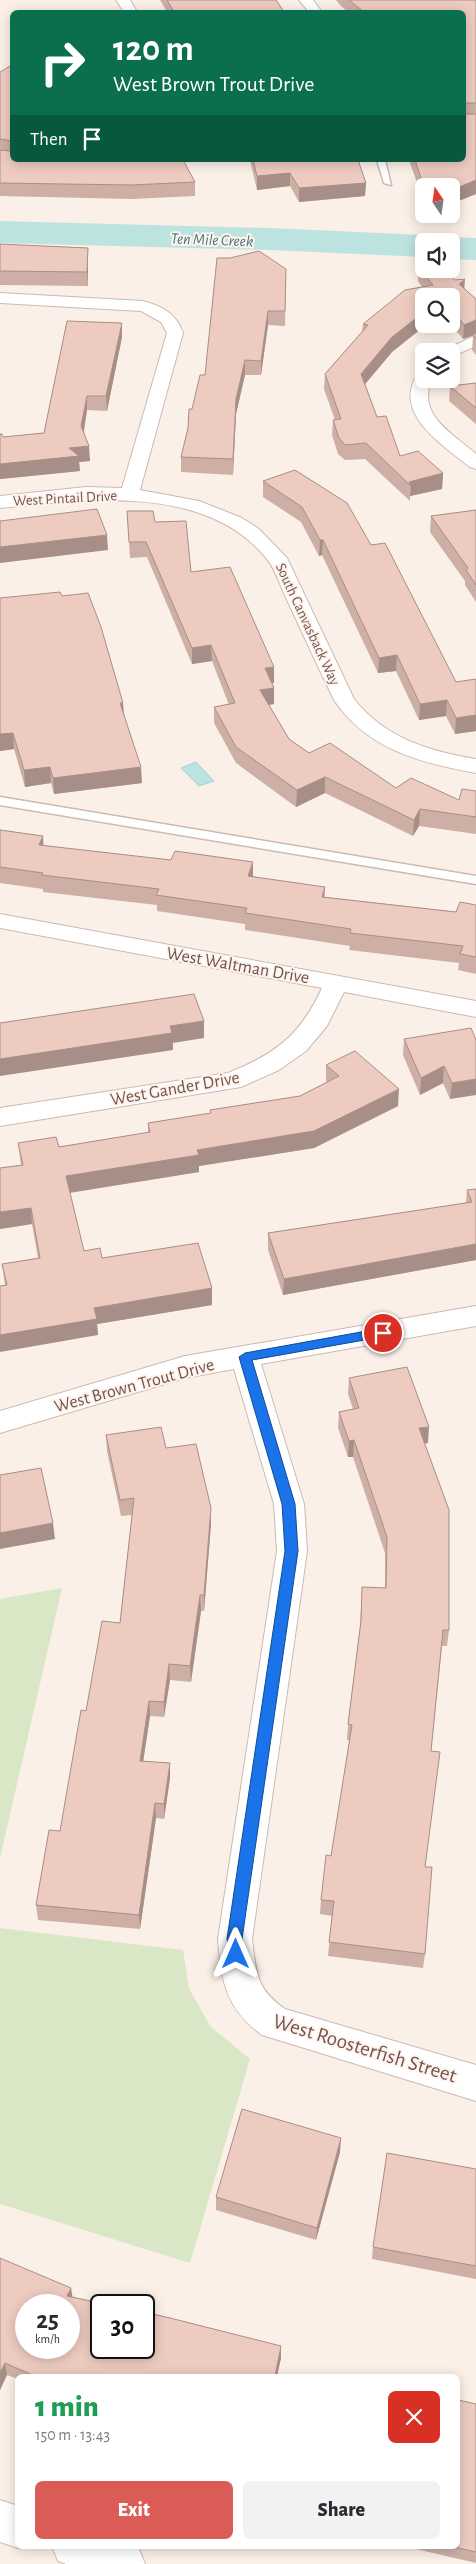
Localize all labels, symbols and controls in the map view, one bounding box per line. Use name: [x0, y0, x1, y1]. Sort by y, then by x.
icon: right: [30, 30, 95, 95]
text: 120 m: [113, 32, 194, 67]
text: West Brown Trout Drive: [113, 73, 314, 95]
icon: arrive: [78, 125, 106, 153]
text: Then: [30, 130, 68, 149]
north arrow: [415, 178, 460, 222]
map controls: [415, 178, 460, 388]
water label: Ten Mile Creek: [170, 231, 253, 249]
button: sound: [415, 233, 460, 278]
button: search: [415, 288, 460, 333]
button: layers: [415, 343, 460, 388]
street label: West Pintail Drive: [13, 488, 118, 509]
street label: South Canvasback Way: [273, 561, 343, 688]
street label: West Waltman Drive: [165, 945, 311, 987]
street label: West Gander Drive: [109, 1069, 241, 1109]
pin: [362, 1312, 404, 1354]
icon: arrive: [369, 1319, 397, 1347]
street label: West Brown Trout Drive: [52, 1356, 216, 1416]
position arrow: [209, 1927, 261, 1979]
street label: West Roosterfish Street: [271, 2011, 459, 2087]
speed limit sign: 30: [90, 2294, 155, 2359]
text: 25: [36, 2308, 59, 2333]
text: km/h: [35, 2333, 60, 2345]
button: close: [388, 2391, 440, 2443]
text: 1 min: [35, 2392, 99, 2422]
text: 150 m · 13:43: [35, 2427, 110, 2443]
button: Exit: [35, 2481, 233, 2539]
button: Share: [243, 2481, 440, 2539]

